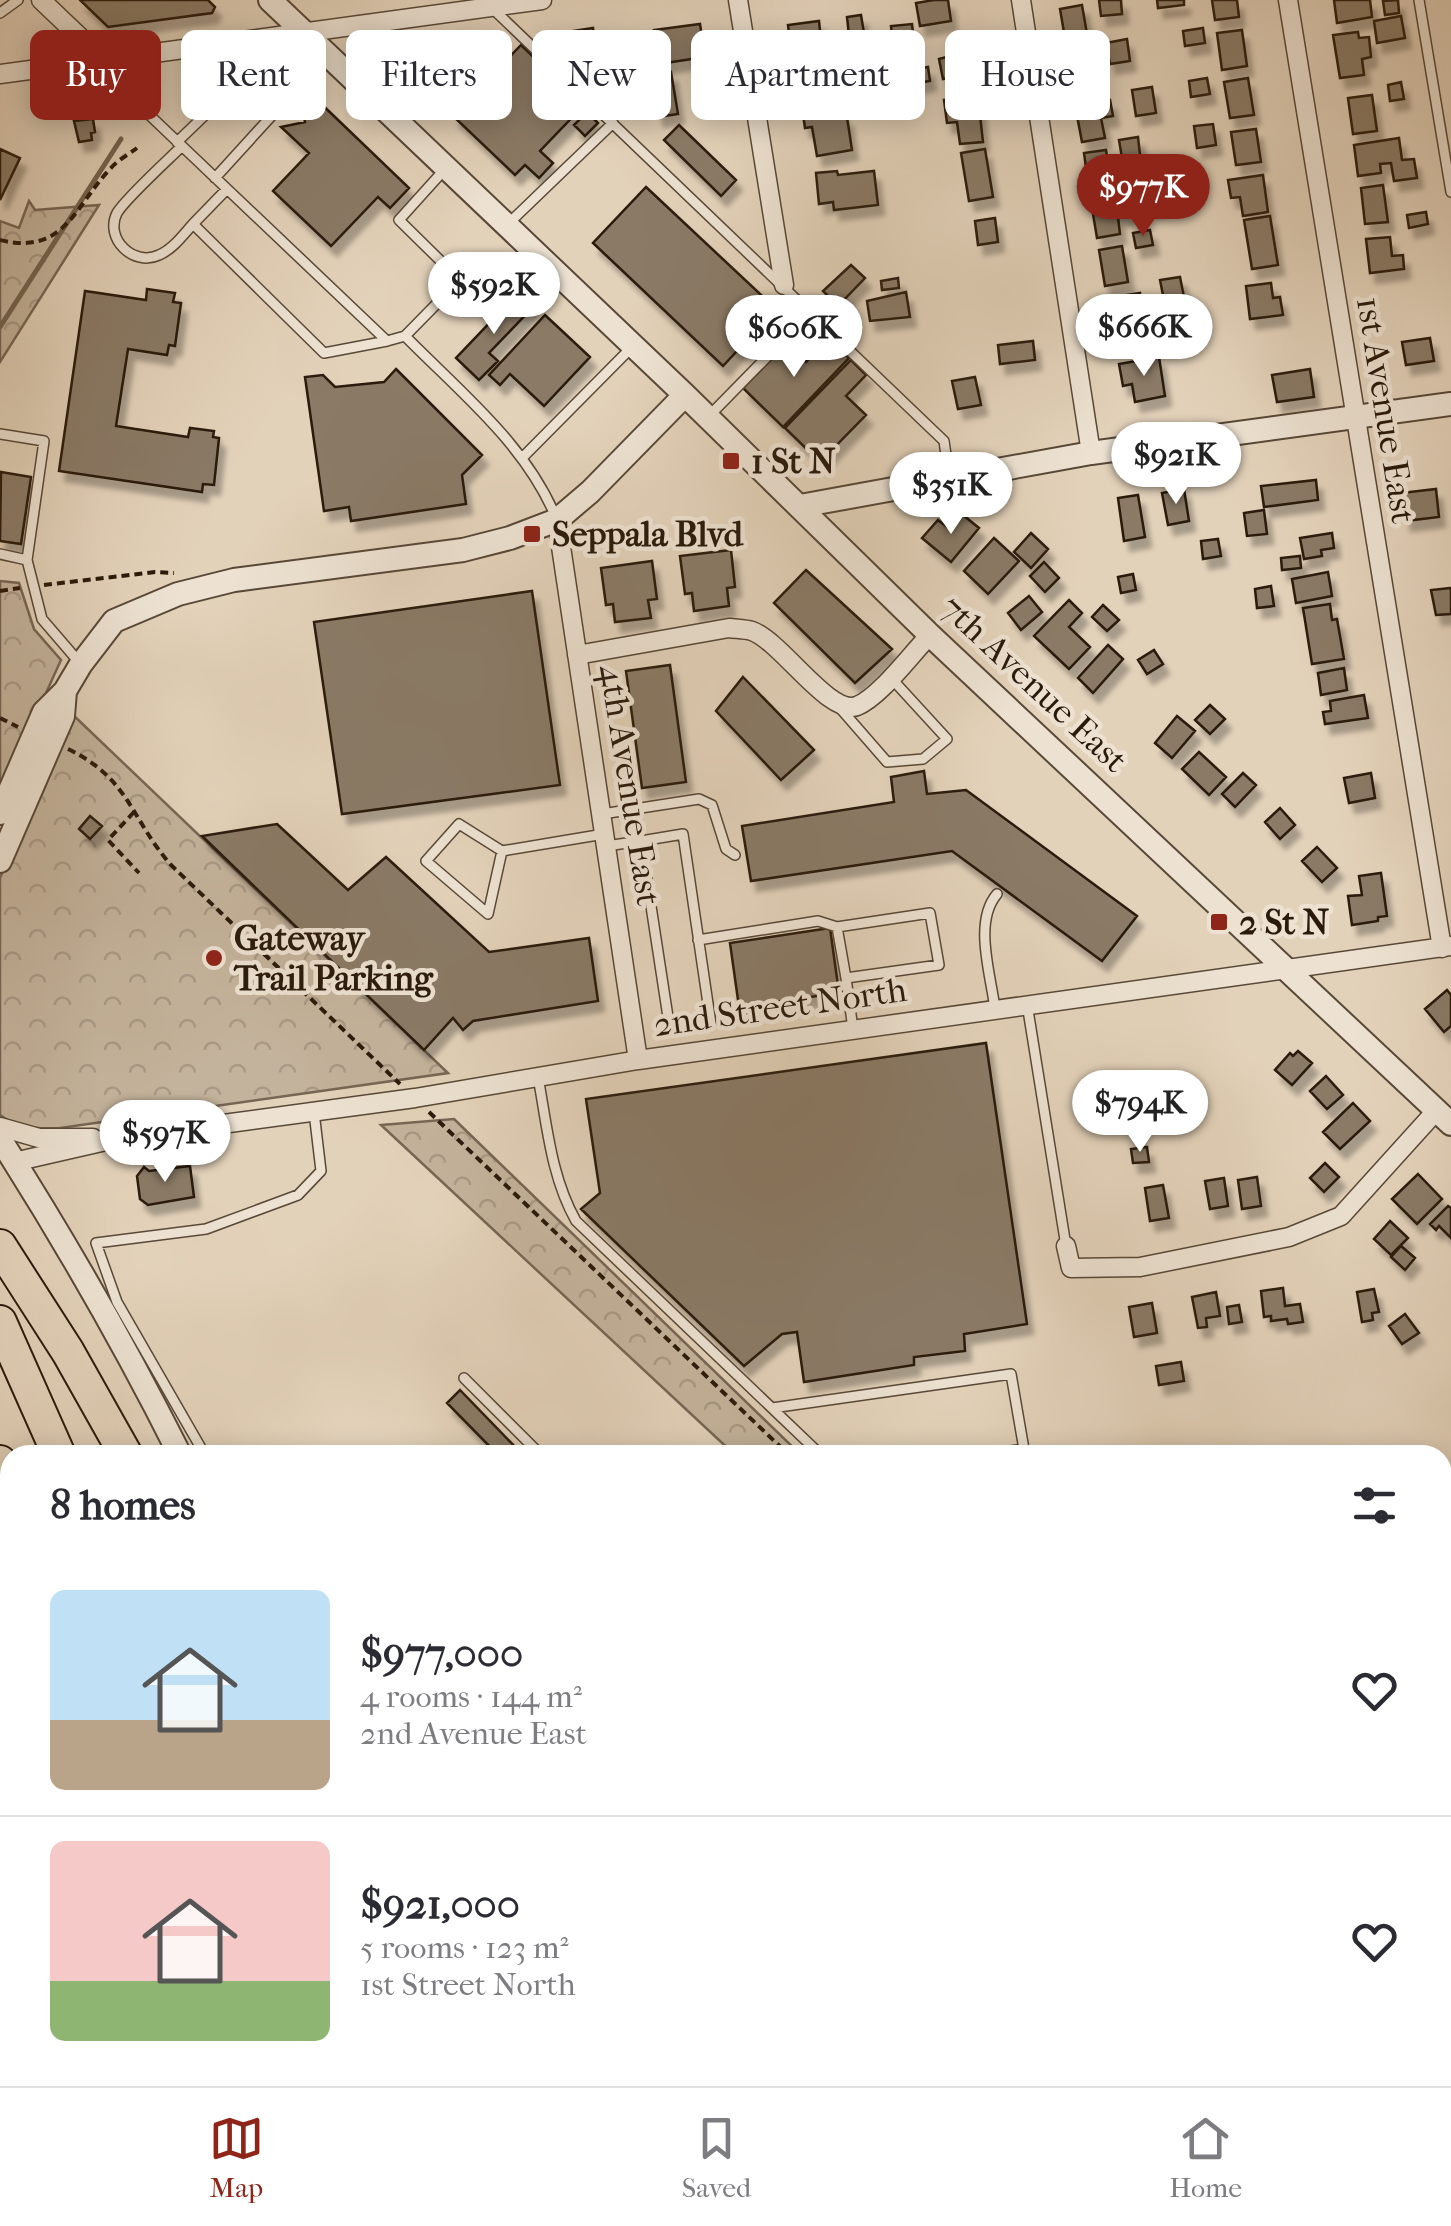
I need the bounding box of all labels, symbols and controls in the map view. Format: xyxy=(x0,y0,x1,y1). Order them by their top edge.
chip: Buy xyxy=(30,30,161,120)
chip: Rent xyxy=(181,30,326,120)
chip: Filters xyxy=(346,30,512,120)
chip: New xyxy=(532,30,671,120)
chip: Apartment xyxy=(691,30,925,120)
chip: House xyxy=(945,30,1110,120)
pin: $977K xyxy=(1073,154,1213,239)
text: $977K xyxy=(1099,168,1187,205)
pin: $592K xyxy=(424,252,564,337)
text: $592K xyxy=(450,266,538,303)
pin: $666K xyxy=(1074,294,1214,379)
street label: 1st Avenue East xyxy=(1348,294,1424,527)
pin: $606K xyxy=(724,295,864,380)
text: $666K xyxy=(1098,308,1190,345)
text: $606K xyxy=(747,309,841,346)
pin: $921K xyxy=(1106,422,1246,507)
text: $921K xyxy=(1133,436,1219,473)
place label: 1 St N xyxy=(751,441,836,482)
marker: 1 St N xyxy=(720,450,742,472)
pin: $351K xyxy=(881,452,1021,537)
text: $351K xyxy=(911,466,991,503)
place label: Seppala Blvd xyxy=(552,514,744,555)
marker: Seppala Blvd xyxy=(521,523,543,545)
street label: 7th Avenue East xyxy=(932,587,1136,781)
street label: 4th Avenue East xyxy=(591,661,669,909)
place label: 2 St N xyxy=(1239,902,1330,943)
marker: 2 St N xyxy=(1208,911,1230,933)
place label: Gateway Trail Parking xyxy=(233,918,434,999)
marker: Gateway Trail Parking xyxy=(203,947,225,969)
street label: 2nd Street North xyxy=(651,969,910,1045)
pin: $794K xyxy=(1070,1070,1210,1155)
text: $794K xyxy=(1094,1084,1186,1121)
pin: $597K xyxy=(95,1100,235,1185)
text: $597K xyxy=(122,1114,208,1151)
icon: filters xyxy=(1347,1478,1402,1533)
text: 8 homes xyxy=(50,1481,196,1530)
text: $977,000 xyxy=(360,1629,523,1678)
icon: home xyxy=(130,1630,250,1750)
icon: heart xyxy=(1347,1663,1402,1718)
text: 4 rooms · 144 m² xyxy=(360,1678,582,1715)
text: 2nd Avenue East xyxy=(360,1715,587,1752)
text: $921,000 xyxy=(360,1880,520,1929)
icon: home xyxy=(130,1881,250,2001)
icon: heart xyxy=(1347,1914,1402,1969)
text: 5 rooms · 123 m² xyxy=(360,1929,569,1966)
text: 1st Street North xyxy=(360,1966,576,2003)
tab: Map xyxy=(209,2111,264,2204)
tab: Saved xyxy=(682,2111,751,2204)
tab: Home xyxy=(1169,2111,1242,2204)

